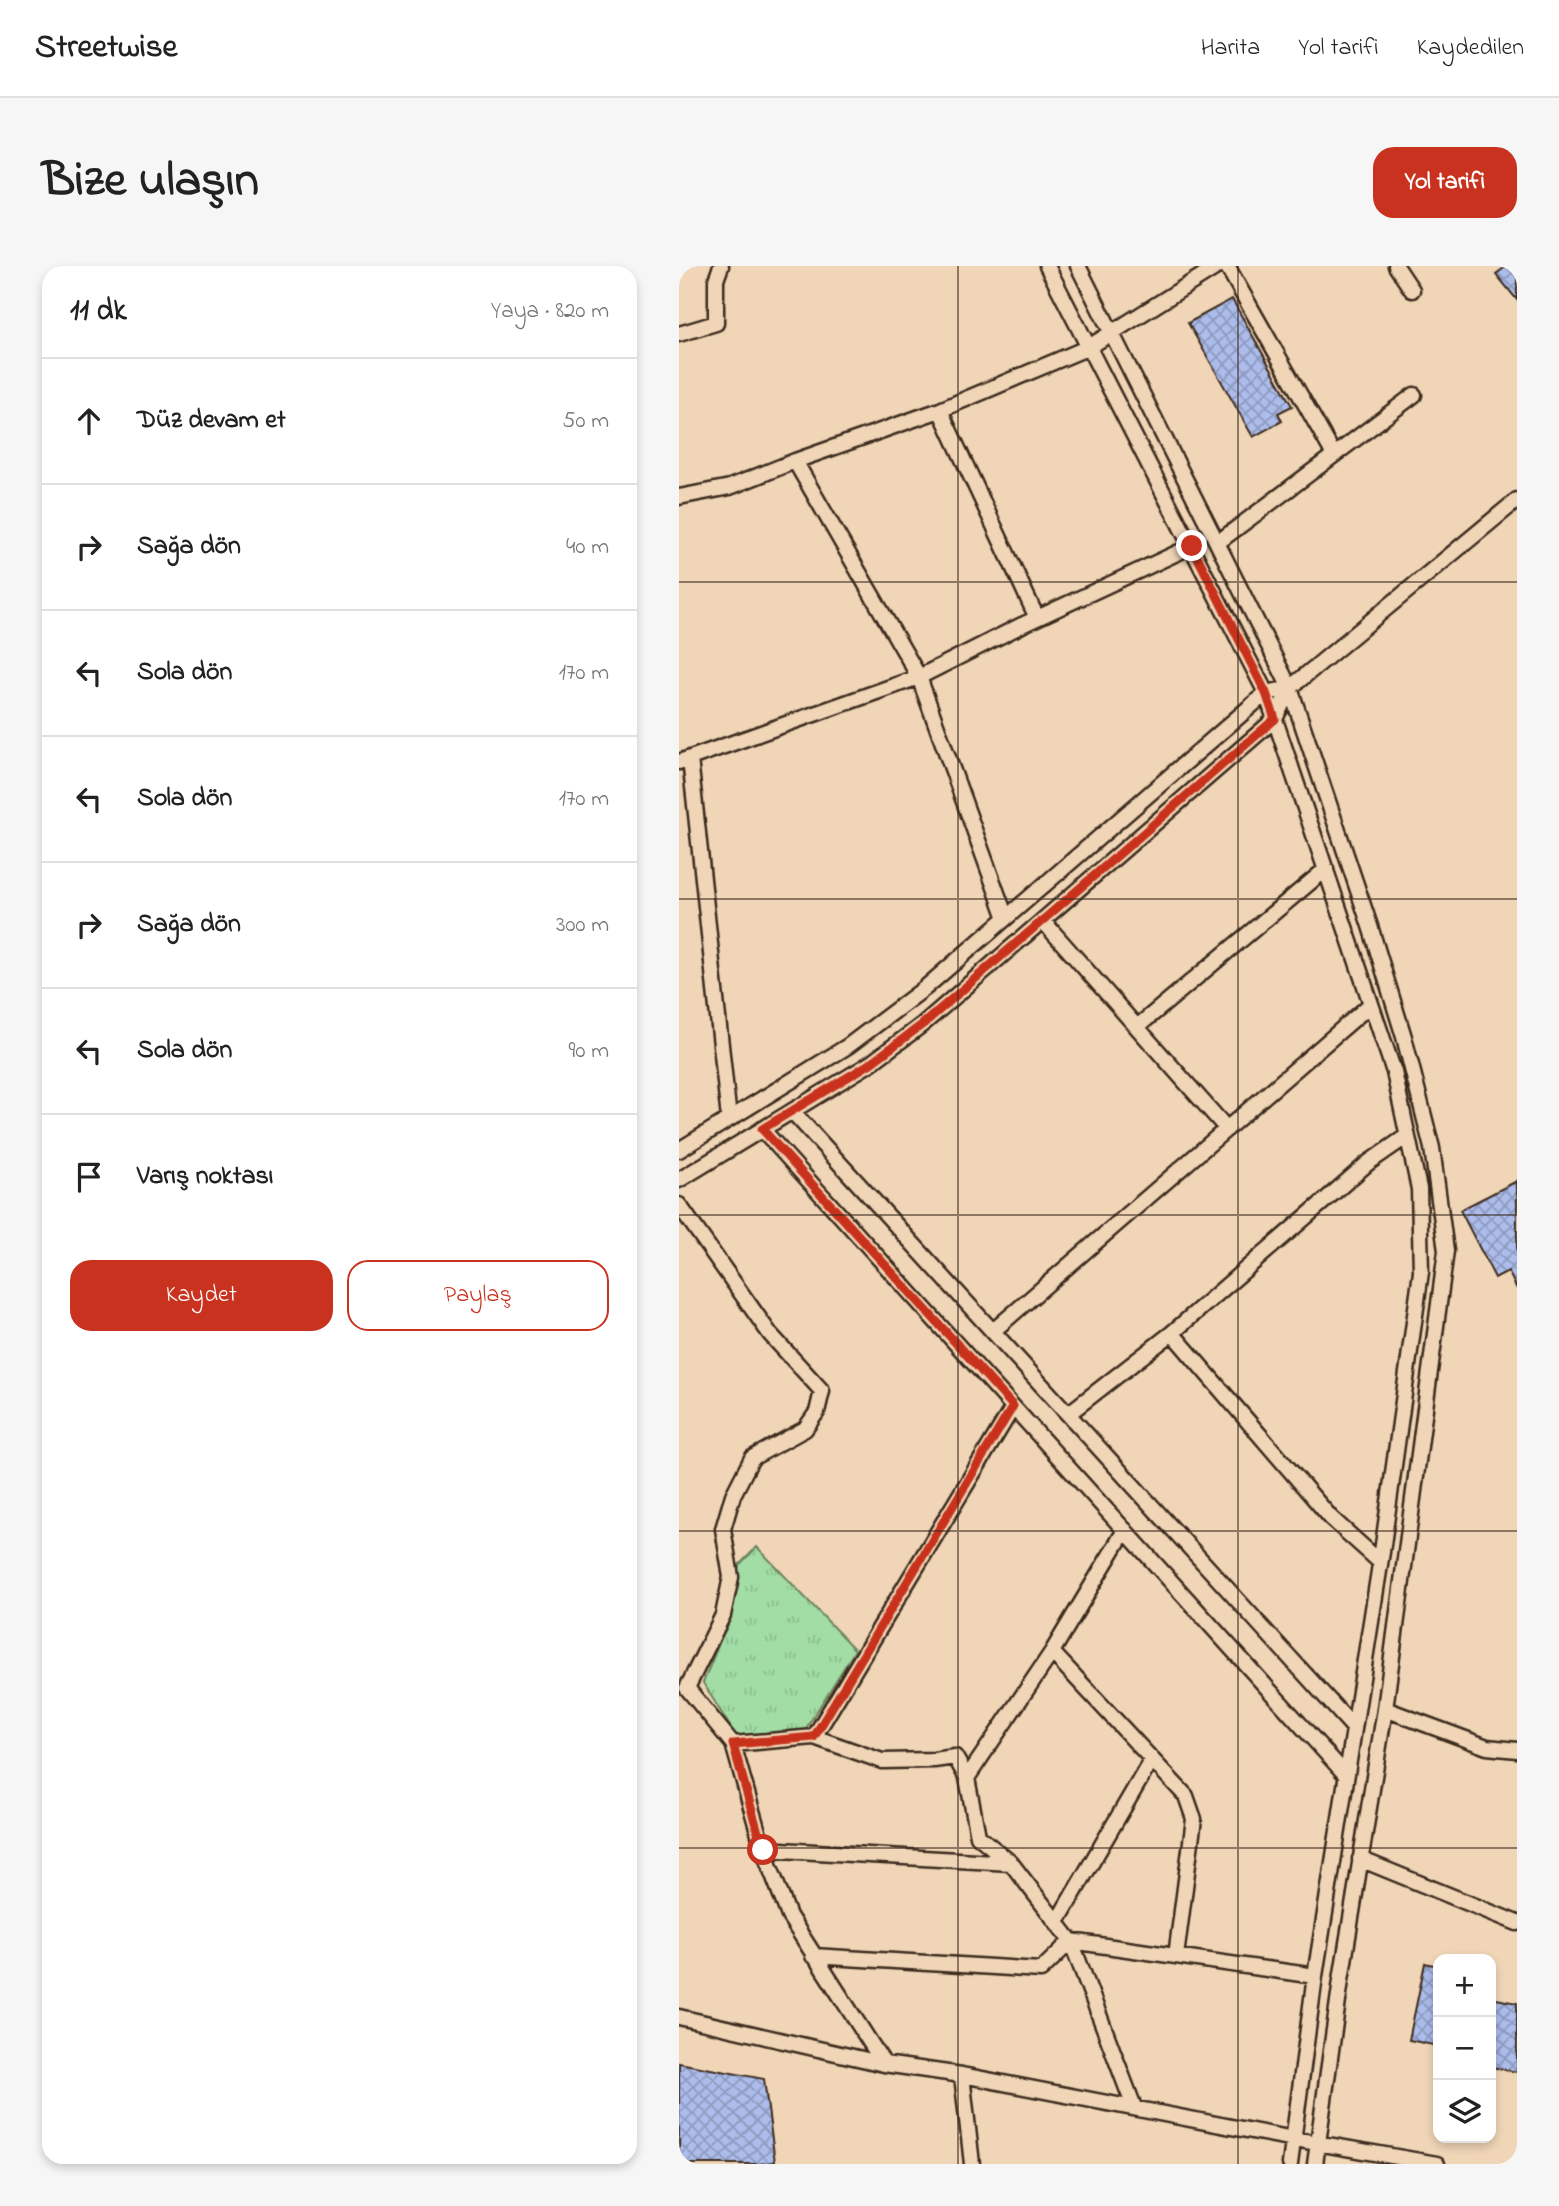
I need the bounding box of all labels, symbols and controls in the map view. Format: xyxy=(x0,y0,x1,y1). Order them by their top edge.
text: Streetwise xyxy=(35,24,177,72)
text: Harita xyxy=(1201,31,1260,66)
text: Yol tarifi xyxy=(1298,31,1379,66)
text: Kaydedilen xyxy=(1417,31,1524,66)
text: Bize ulaşın xyxy=(42,146,259,218)
button: Yol tarifi xyxy=(1373,147,1517,218)
text: 11 dk xyxy=(70,290,127,334)
text: Yaya · 820 m xyxy=(491,295,609,328)
icon: ahead xyxy=(70,402,108,440)
text: Düz devam et xyxy=(137,402,286,440)
text: 50 m xyxy=(562,405,609,438)
icon: right xyxy=(70,528,108,566)
text: Sağa dön xyxy=(137,528,241,566)
route end xyxy=(1176,530,1207,561)
text: 40 m xyxy=(566,531,609,564)
icon: left xyxy=(70,654,108,692)
text: Sola dön xyxy=(137,654,232,692)
text: 170 m xyxy=(559,657,609,690)
icon: left xyxy=(70,780,108,818)
text: Sola dön xyxy=(137,780,232,818)
text: 170 m xyxy=(559,783,609,816)
icon: right xyxy=(70,906,108,944)
text: Sağa dön xyxy=(137,906,241,944)
text: 300 m xyxy=(556,909,609,942)
icon: left xyxy=(70,1032,108,1070)
text: Sola dön xyxy=(137,1032,232,1070)
text: 90 m xyxy=(569,1035,609,1068)
icon: arrive xyxy=(70,1158,108,1196)
text: Varış noktası xyxy=(137,1158,273,1196)
button: Kaydet xyxy=(70,1260,333,1331)
button: Paylaş xyxy=(347,1260,609,1331)
route start xyxy=(747,1834,778,1865)
map controls xyxy=(1433,1954,1496,2143)
button: + xyxy=(1433,1954,1496,2017)
button: − xyxy=(1433,2017,1496,2080)
button: layers xyxy=(1433,2080,1496,2143)

